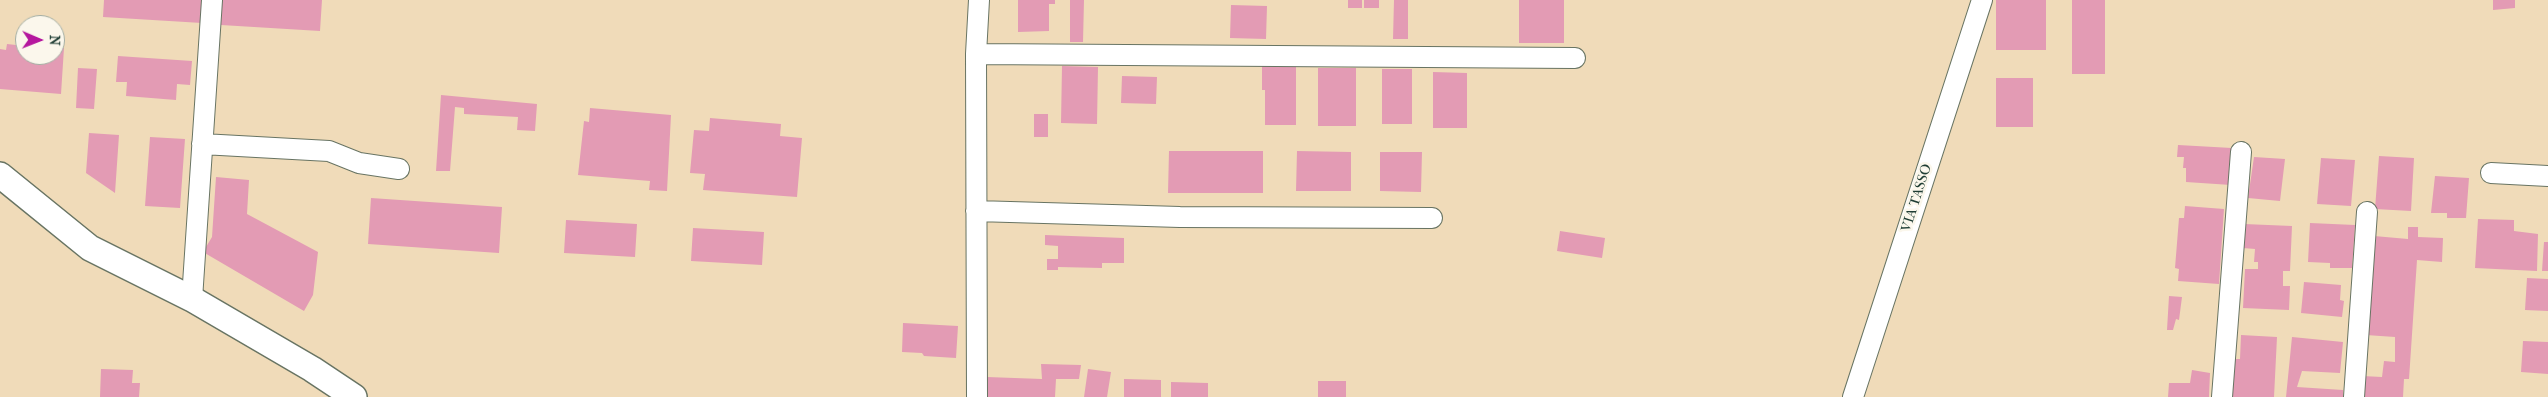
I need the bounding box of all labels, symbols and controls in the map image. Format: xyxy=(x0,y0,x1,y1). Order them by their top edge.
north arrow xyxy=(15,15,65,65)
text: N xyxy=(46,35,63,46)
street label: VIA TASSO xyxy=(1898,162,1936,234)

